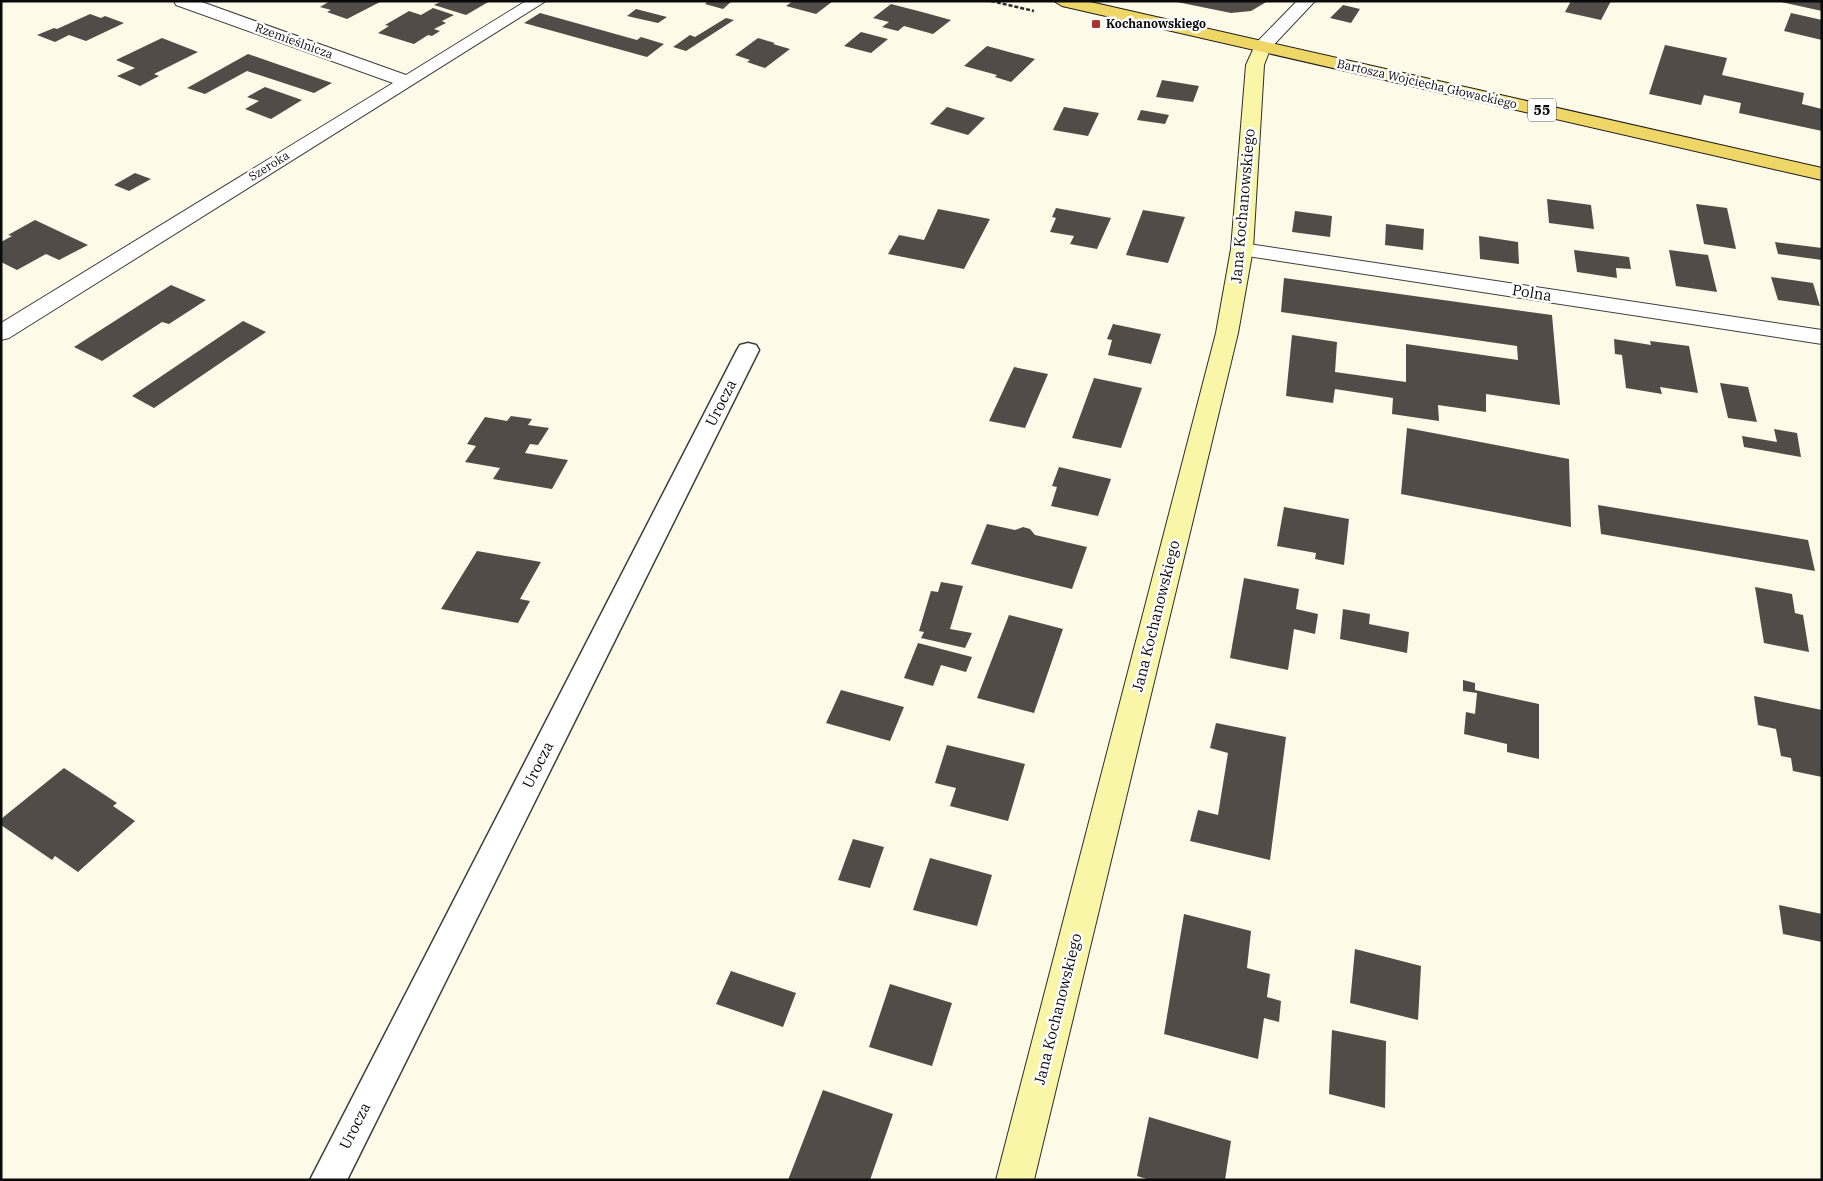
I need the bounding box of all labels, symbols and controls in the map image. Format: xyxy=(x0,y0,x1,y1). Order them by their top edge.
place label: Kochanowskiego xyxy=(1106,16,1206,31)
marker: Kochanowskiego xyxy=(1090,18,1102,30)
street label: Rzemieślnicza xyxy=(253,19,336,62)
street label: Bartosza Wojciecha Głowackiego xyxy=(1336,55,1519,112)
road number: 55 xyxy=(1528,98,1556,122)
street label: Jana Kochanowskiego xyxy=(1226,128,1259,284)
street label: Szeroka xyxy=(246,147,292,184)
street label: Polna xyxy=(1511,280,1553,305)
street label: Urocza xyxy=(701,376,740,429)
street label: Jana Kochanowskiego xyxy=(1128,538,1184,694)
street label: Urocza xyxy=(518,738,557,791)
street label: Jana Kochanowskiego xyxy=(1030,931,1086,1087)
street label: Urocza xyxy=(335,1099,374,1152)

